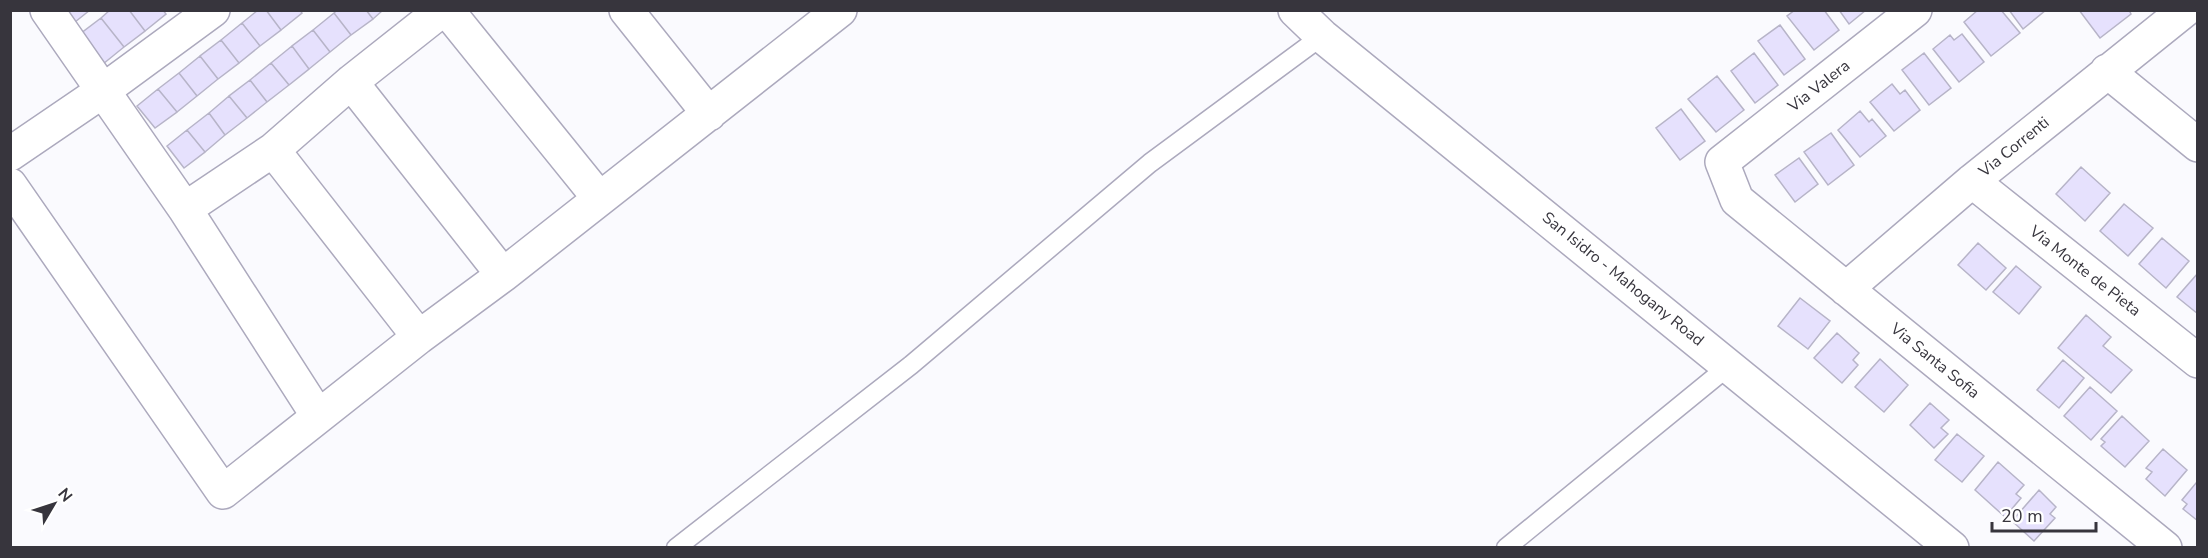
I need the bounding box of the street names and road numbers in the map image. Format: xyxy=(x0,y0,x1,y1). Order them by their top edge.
street label: Via Valera xyxy=(1783,55,1855,118)
street label: Via Correnti xyxy=(1973,112,2054,183)
street label: San Isidro - Mahogany Road xyxy=(1537,207,1709,351)
street label: Via Monte de Pieta xyxy=(2024,220,2145,321)
street label: Via Santa Sofia xyxy=(1885,318,1984,404)

